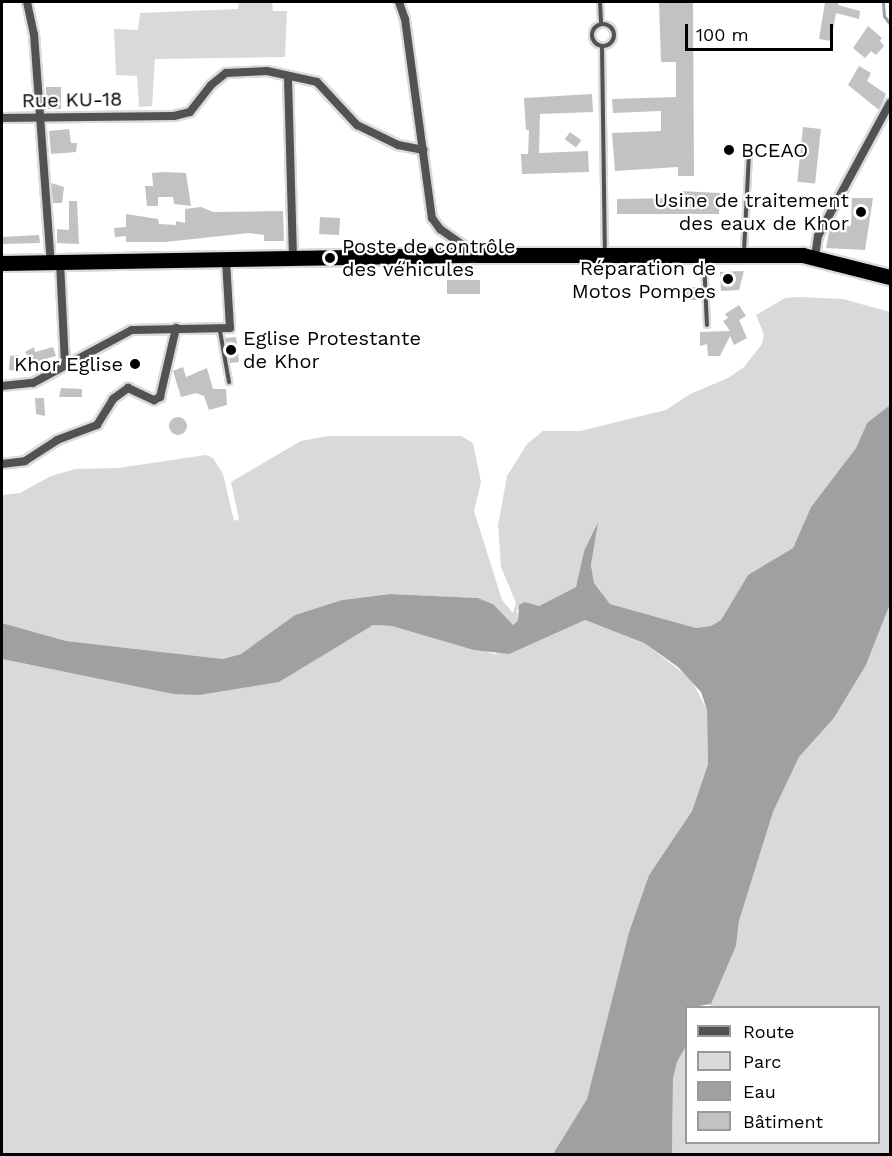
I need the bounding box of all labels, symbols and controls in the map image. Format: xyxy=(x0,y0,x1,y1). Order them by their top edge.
scale bar xyxy=(688,12,836,50)
text: 100 m xyxy=(696,24,749,45)
street label: Rue KU-18 xyxy=(22,87,122,113)
place label: BCEAO xyxy=(741,138,808,162)
marker: BCEAO xyxy=(722,143,736,157)
place label: Usine de traitement des eaux de Khor xyxy=(653,189,849,236)
marker: Usine de traitement des eaux de Khor xyxy=(854,205,868,219)
place label: Poste de contrôle des véhicules xyxy=(342,234,516,281)
marker: Poste de contrôle des véhicules xyxy=(323,251,337,265)
place label: Réparation de Motos Pompes xyxy=(572,256,716,303)
marker: Réparation de Motos Pompes xyxy=(721,272,735,286)
place label: Eglise Protestante de Khor xyxy=(243,326,421,373)
marker: Eglise Protestante de Khor xyxy=(224,343,238,357)
place label: Khor Eglise xyxy=(14,352,123,376)
marker: Khor Eglise xyxy=(128,357,142,371)
legend xyxy=(685,1006,880,1144)
text: Route xyxy=(743,1021,795,1042)
text: Parc xyxy=(743,1051,781,1072)
text: Eau xyxy=(743,1081,776,1102)
text: Bâtiment xyxy=(743,1111,823,1132)

